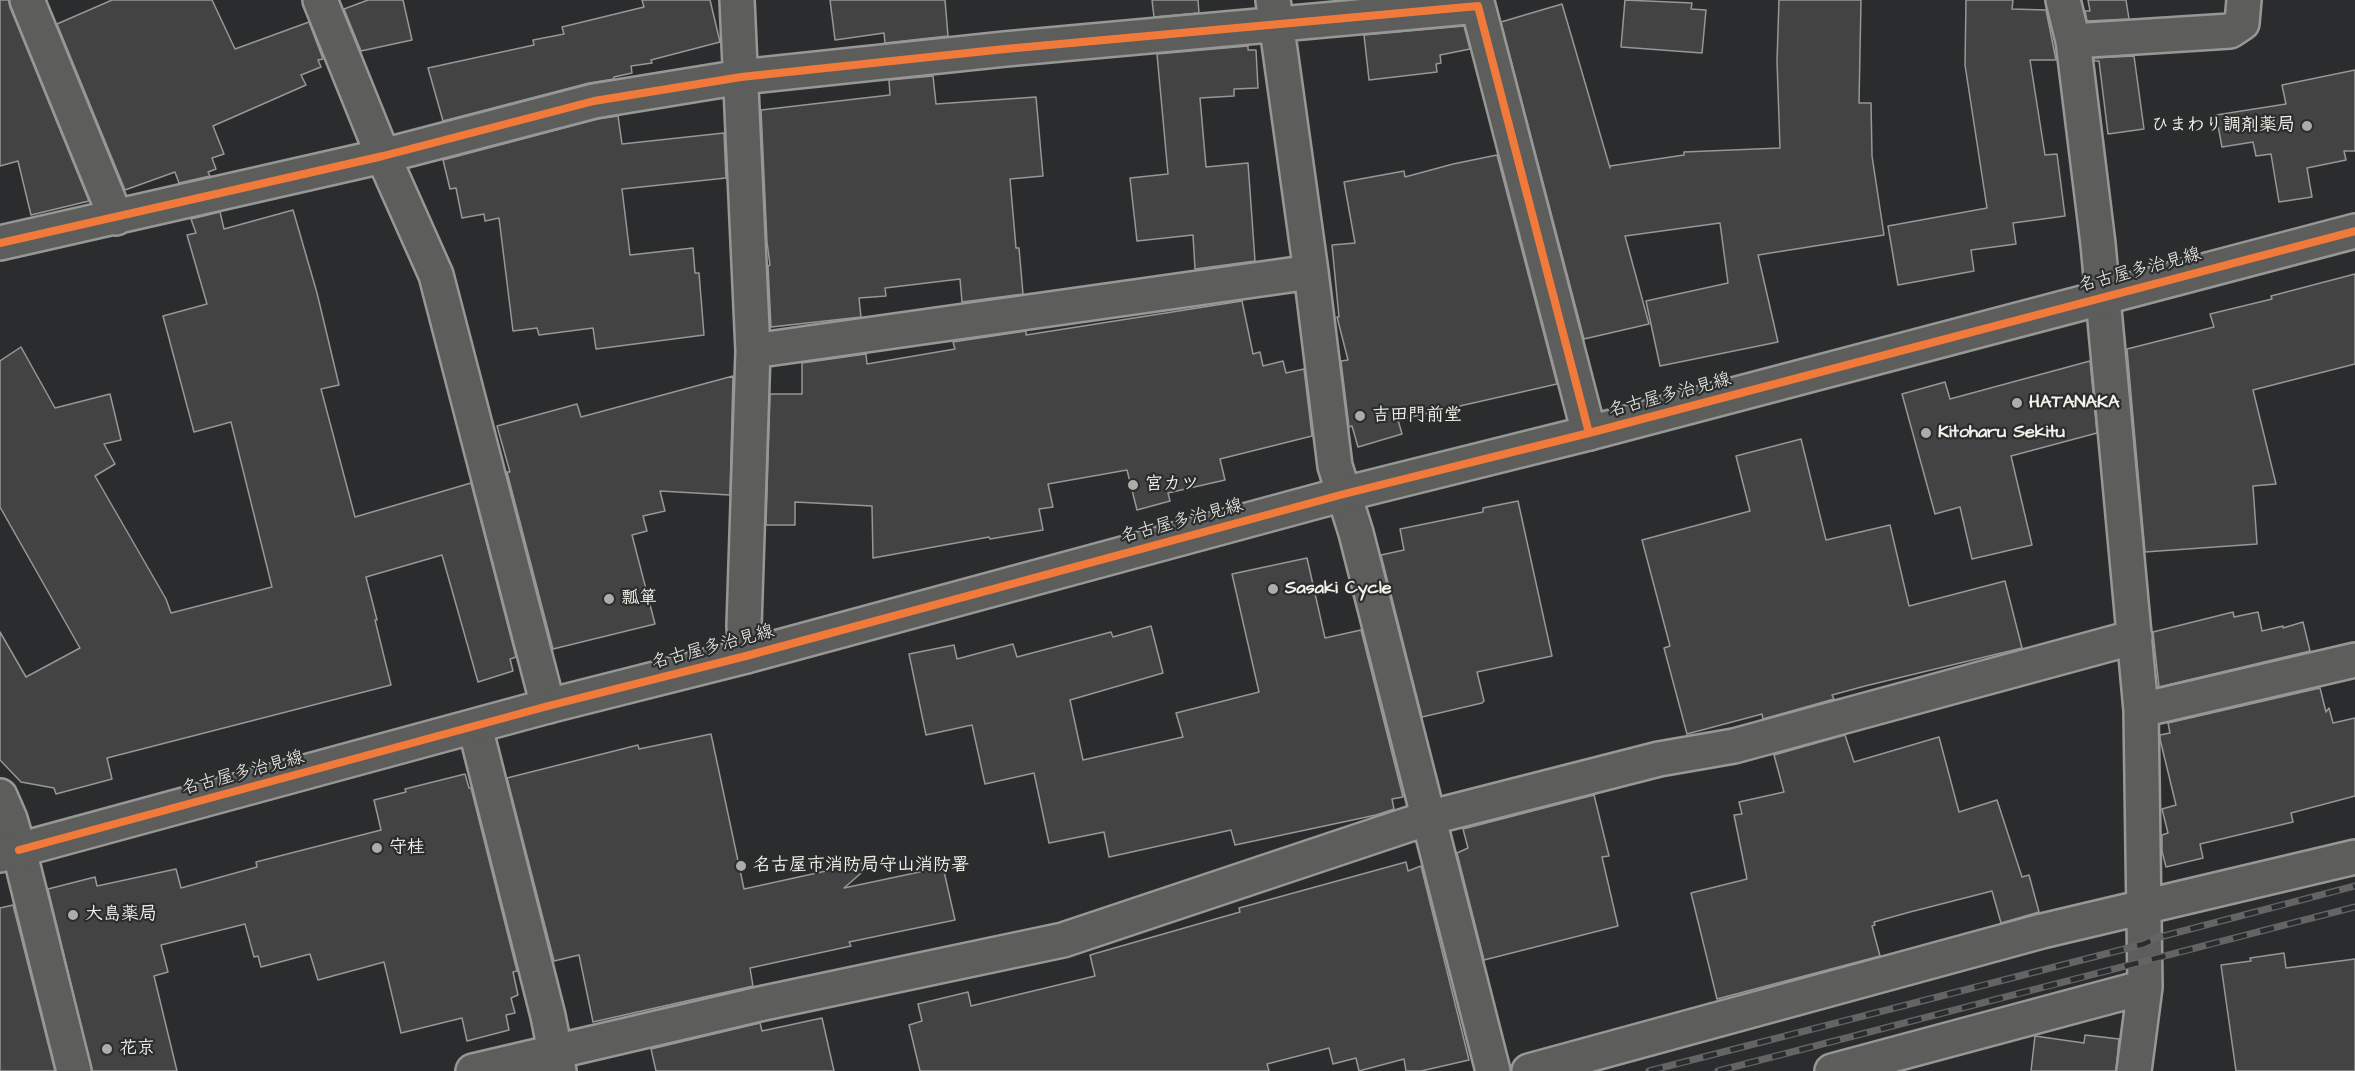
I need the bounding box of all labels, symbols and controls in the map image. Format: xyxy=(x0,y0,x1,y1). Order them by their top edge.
place label: ひまわり調剤薬局 xyxy=(2151,115,2295,137)
marker: ひまわり調剤薬局 xyxy=(2300,119,2314,133)
street label: 名古屋多治見線 xyxy=(2076,244,2204,298)
street label: 名古屋多治見線 xyxy=(1606,369,1734,423)
place label: HATANAKA xyxy=(2029,392,2119,414)
marker: HATANAKA xyxy=(2010,396,2024,410)
place label: 吉田門前堂 xyxy=(1372,405,1462,427)
marker: 吉田門前堂 xyxy=(1353,409,1367,423)
place label: Kitoharu Sekitu xyxy=(1938,422,2065,444)
marker: Kitoharu Sekitu xyxy=(1919,426,1933,440)
place label: 宮カツ xyxy=(1145,474,1199,496)
marker: 宮カツ xyxy=(1126,478,1140,492)
street label: 名古屋多治見線 xyxy=(1118,495,1246,549)
place label: Sasaki Cycle xyxy=(1285,578,1391,600)
marker: Sasaki Cycle xyxy=(1266,582,1280,596)
place label: 瓢箪 xyxy=(621,588,657,610)
marker: 瓢箪 xyxy=(602,592,616,606)
street label: 名古屋多治見線 xyxy=(649,621,777,675)
street label: 名古屋多治見線 xyxy=(179,747,307,801)
place label: 守桂 xyxy=(389,837,425,859)
marker: 守桂 xyxy=(370,841,384,855)
place label: 名古屋市消防局守山消防署 xyxy=(753,855,969,877)
marker: 名古屋市消防局守山消防署 xyxy=(734,859,748,873)
place label: 大島薬局 xyxy=(85,904,157,926)
marker: 大島薬局 xyxy=(66,908,80,922)
place label: 花京 xyxy=(119,1038,155,1060)
marker: 花京 xyxy=(100,1042,114,1056)

